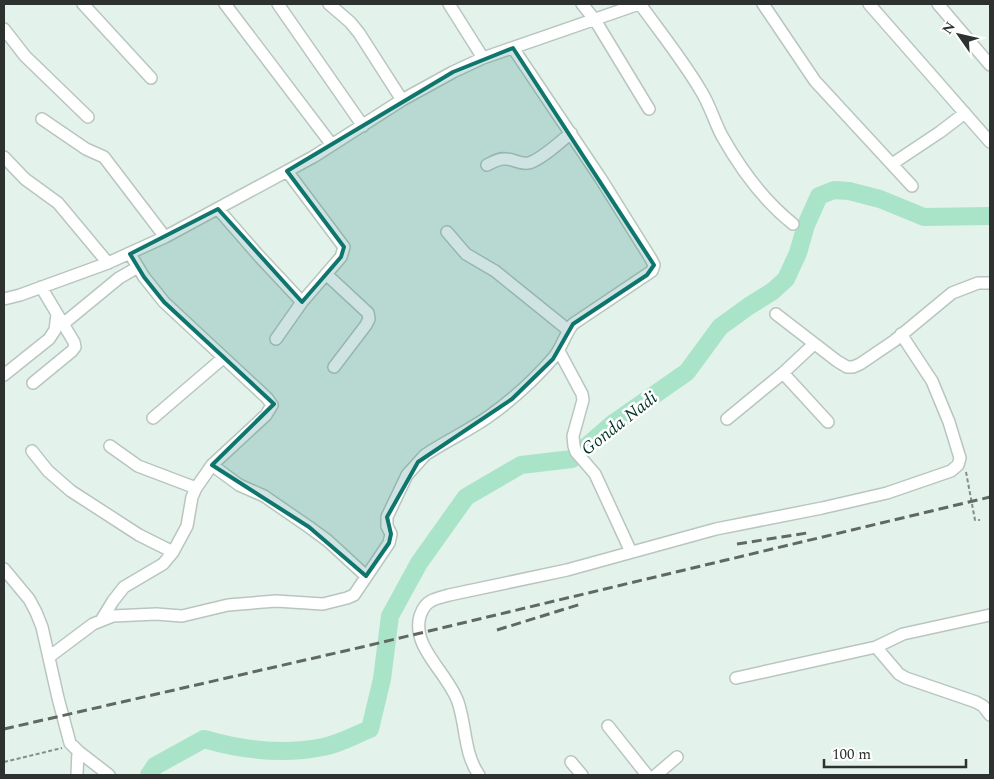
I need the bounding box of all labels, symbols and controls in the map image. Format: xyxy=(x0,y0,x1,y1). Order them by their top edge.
north arrow xyxy=(934,10,984,60)
text: N xyxy=(937,17,961,39)
water label: Gonda Nadi xyxy=(575,385,663,462)
scale bar xyxy=(824,736,966,768)
text: 100 m xyxy=(832,743,871,766)

